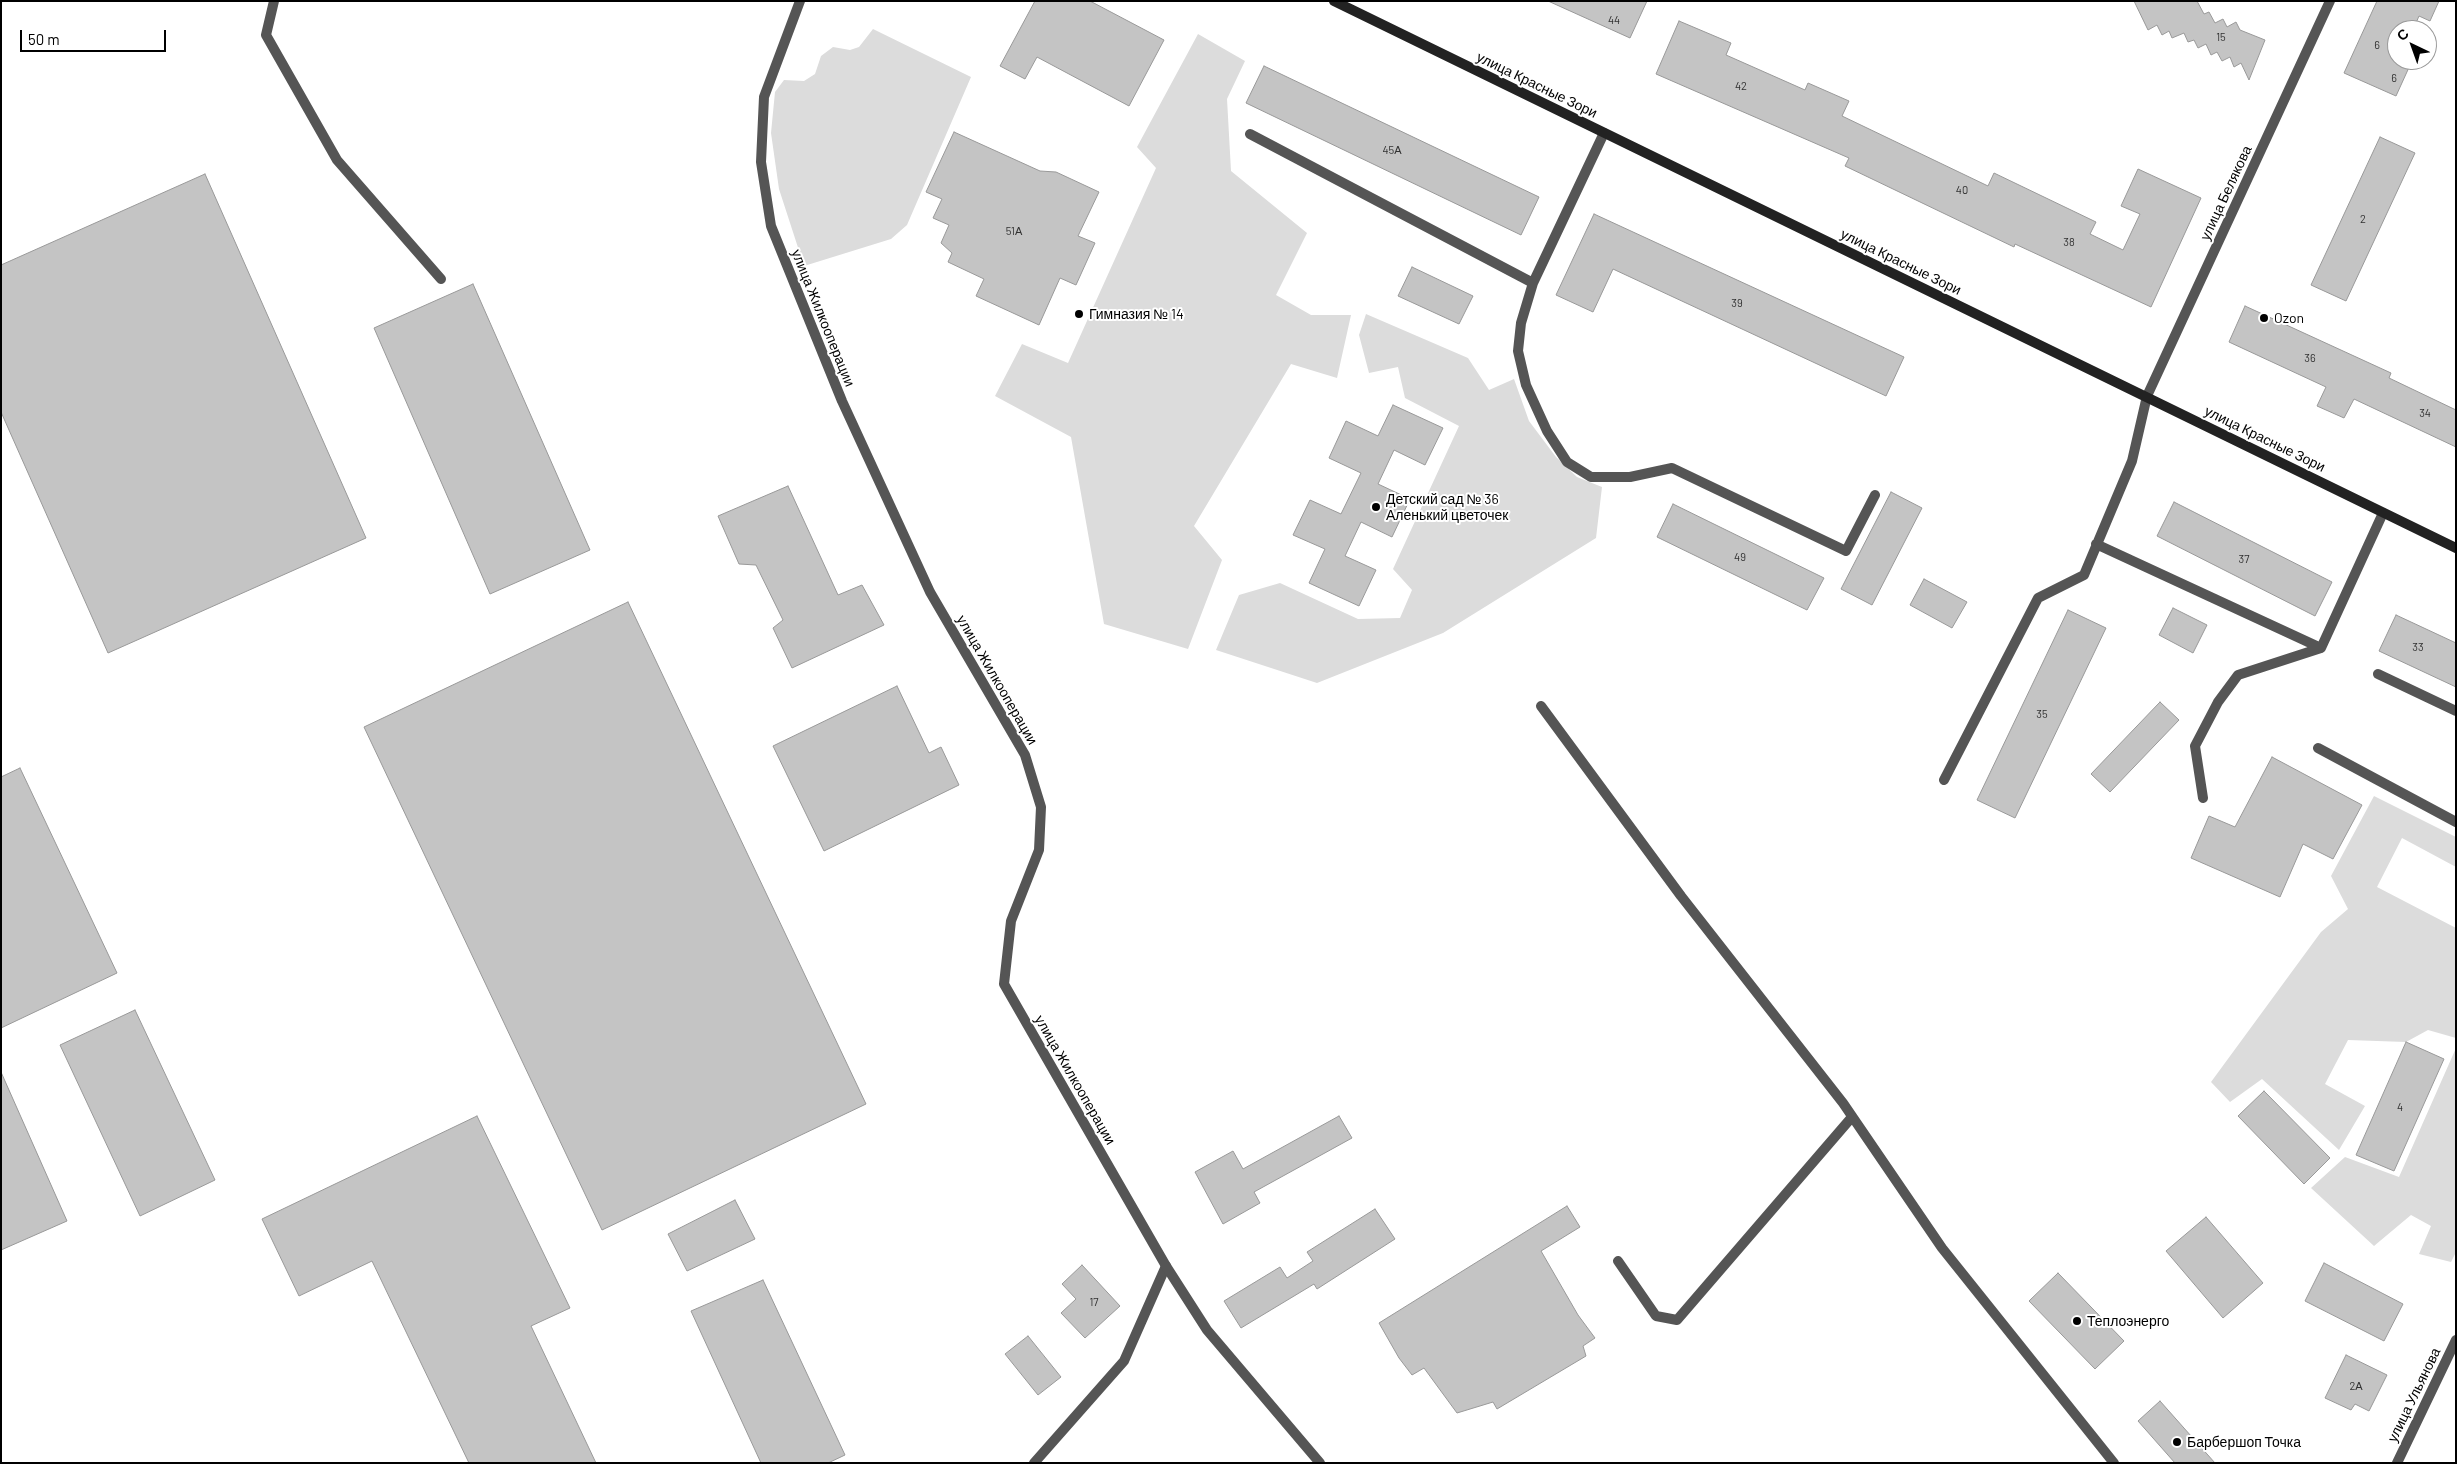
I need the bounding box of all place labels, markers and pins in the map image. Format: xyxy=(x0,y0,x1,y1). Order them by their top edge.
place label: Гимназия № 14 xyxy=(1089,306,1184,322)
marker: Гимназия № 14 xyxy=(1073,308,1085,320)
place label: Ozon xyxy=(2274,310,2304,326)
marker: Ozon xyxy=(2258,312,2270,324)
place label: Детский сад № 36 Аленький цветочек xyxy=(1386,491,1508,524)
marker: Детский сад № 36 Аленький цветочек xyxy=(1370,501,1382,513)
place label: Теплоэнерго xyxy=(2087,1313,2169,1329)
marker: Теплоэнерго xyxy=(2071,1315,2083,1327)
place label: Барбершоп Точка xyxy=(2187,1434,2301,1450)
marker: Барбершоп Точка xyxy=(2171,1436,2183,1448)

